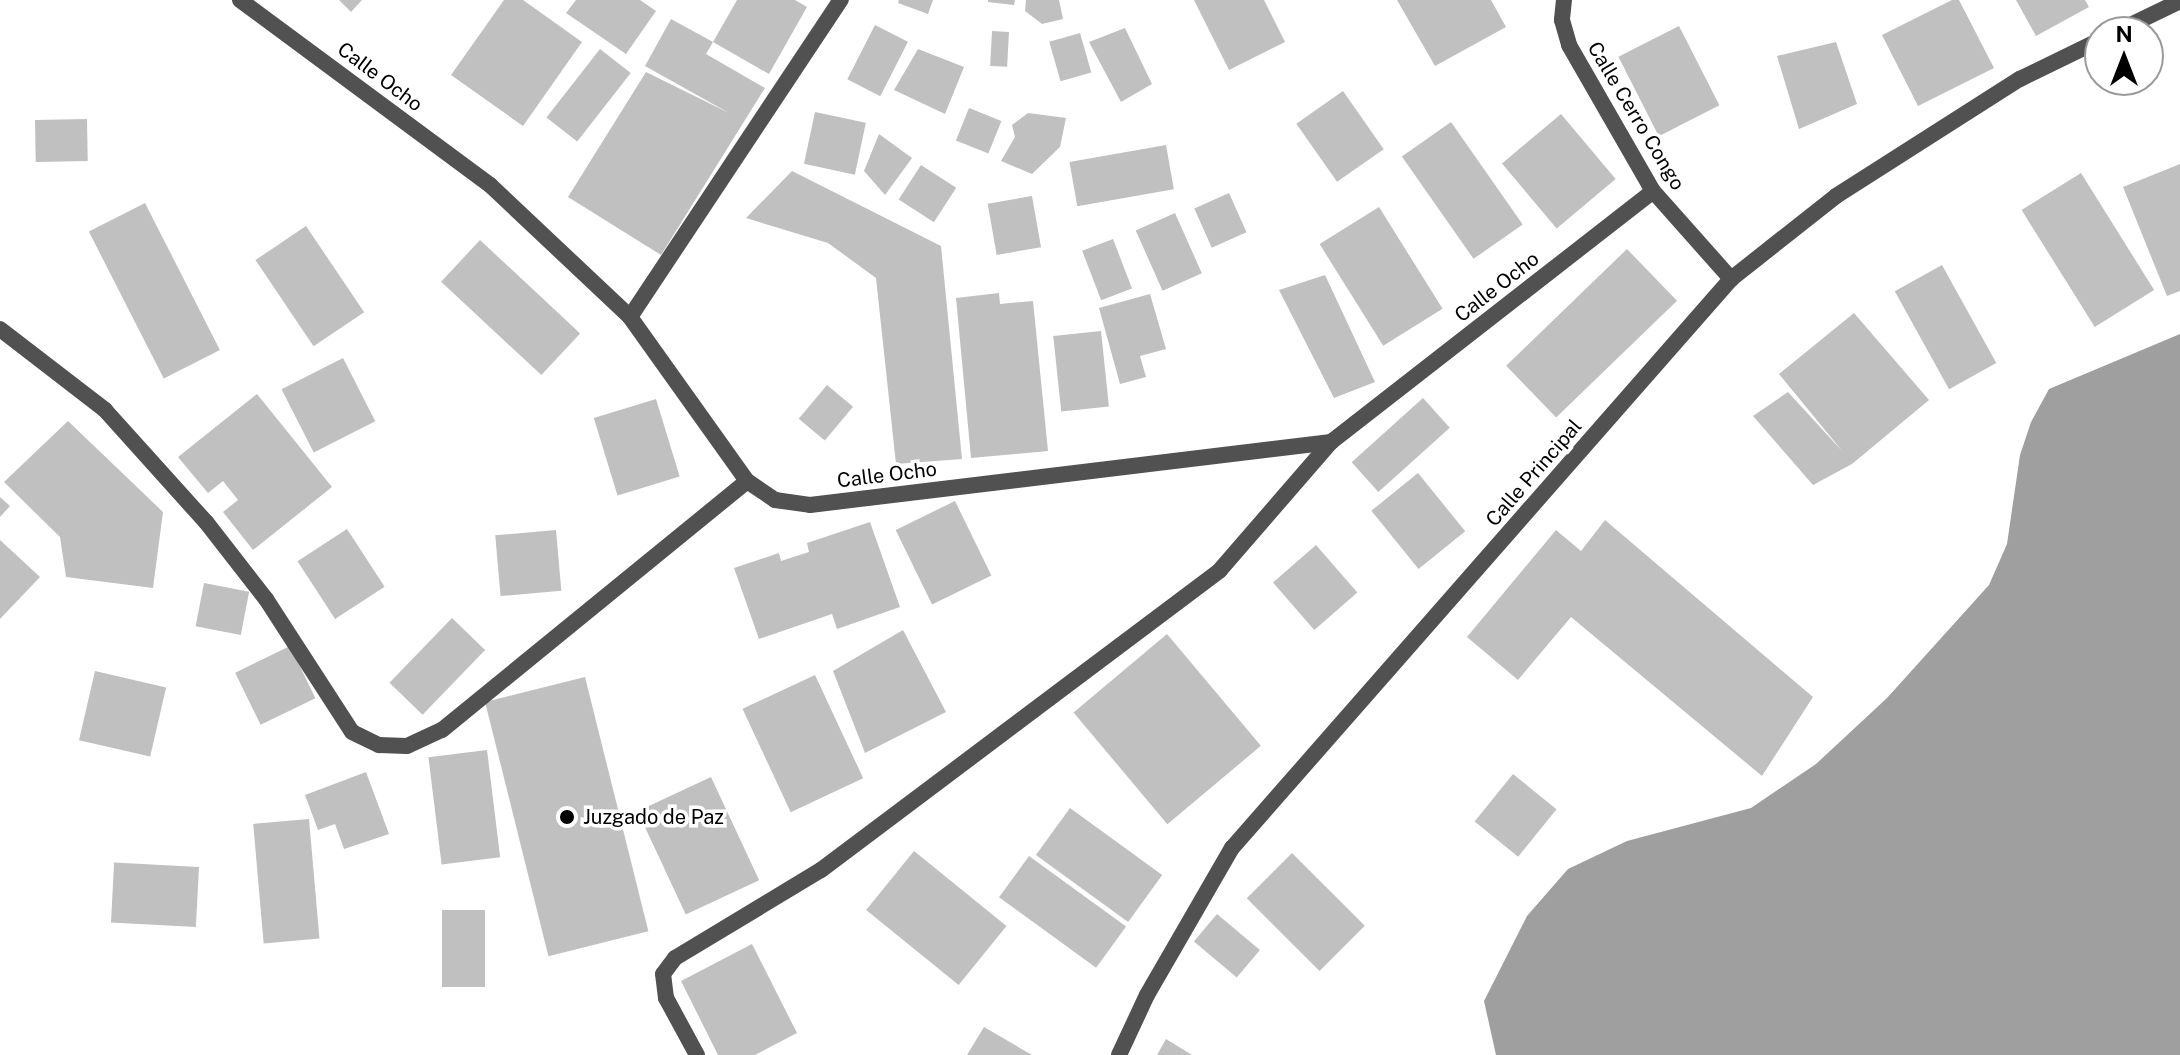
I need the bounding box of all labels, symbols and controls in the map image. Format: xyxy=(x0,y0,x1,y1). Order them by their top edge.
north arrow xyxy=(2084,16,2164,96)
text: N xyxy=(2115,21,2133,47)
street label: Calle Ocho xyxy=(333,37,427,117)
street label: Calle Cerro Congo xyxy=(1582,37,1690,195)
street label: Calle Ocho xyxy=(1450,247,1544,327)
street label: Calle Principal xyxy=(1481,415,1587,531)
street label: Calle Ocho xyxy=(836,457,938,493)
place label: Juzgado de Paz xyxy=(583,805,724,829)
marker: Juzgado de Paz xyxy=(558,808,576,826)

